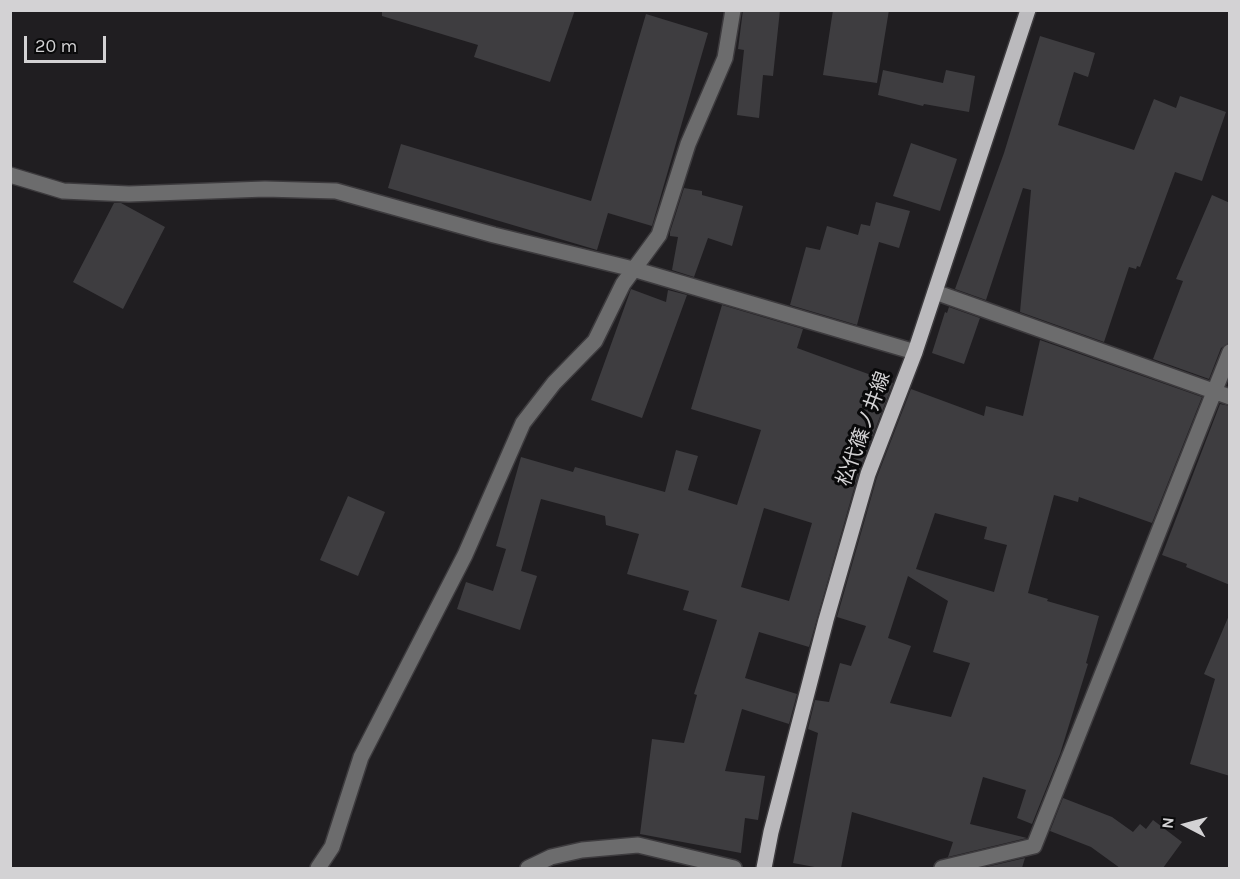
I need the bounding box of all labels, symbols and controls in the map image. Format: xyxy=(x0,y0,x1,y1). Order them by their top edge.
scale bar xyxy=(27,24,110,62)
text: 20 m xyxy=(35,35,77,57)
street label: 松代篠ノ井線 xyxy=(832,369,896,489)
north arrow xyxy=(1156,795,1216,855)
text: N xyxy=(1158,816,1178,830)

